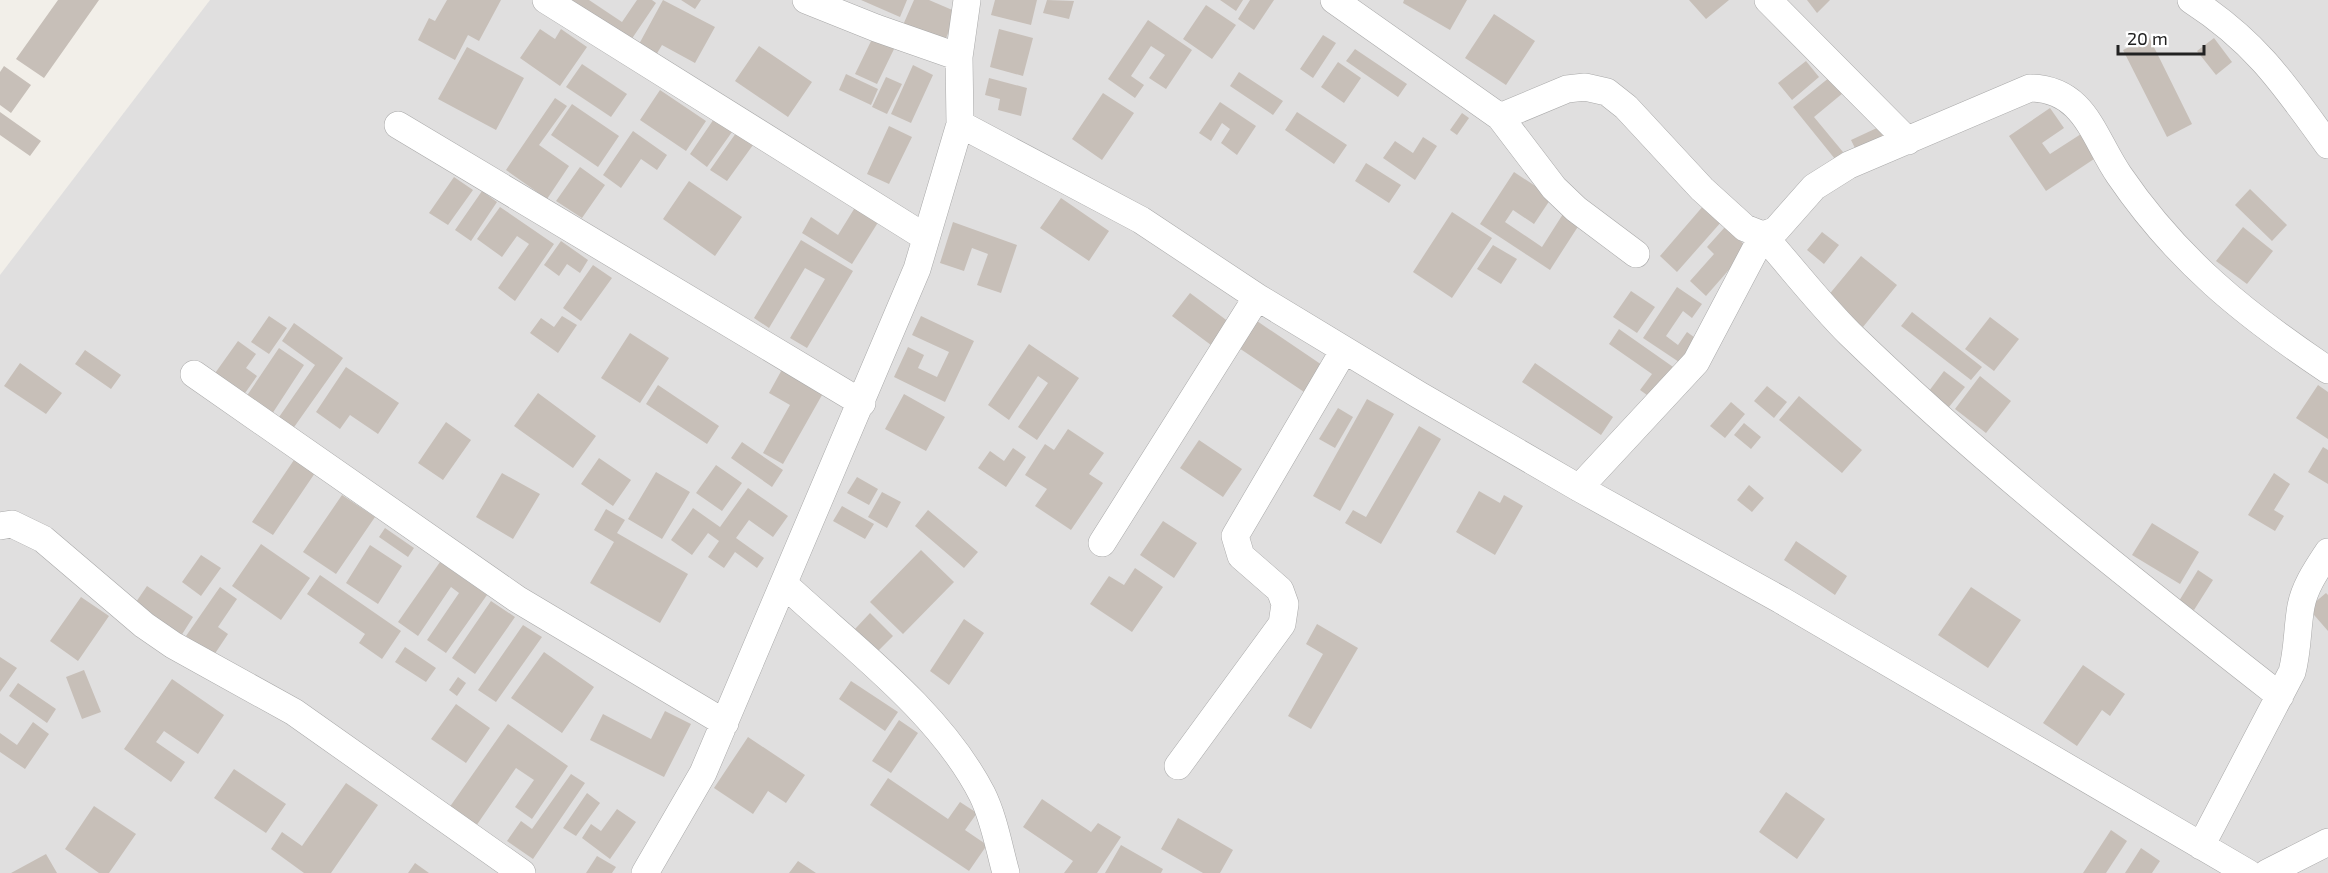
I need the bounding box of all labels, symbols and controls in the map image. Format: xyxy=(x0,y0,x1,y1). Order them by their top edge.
scale bar xyxy=(2118,18,2204,56)
text: 20 m xyxy=(2127,27,2168,49)

